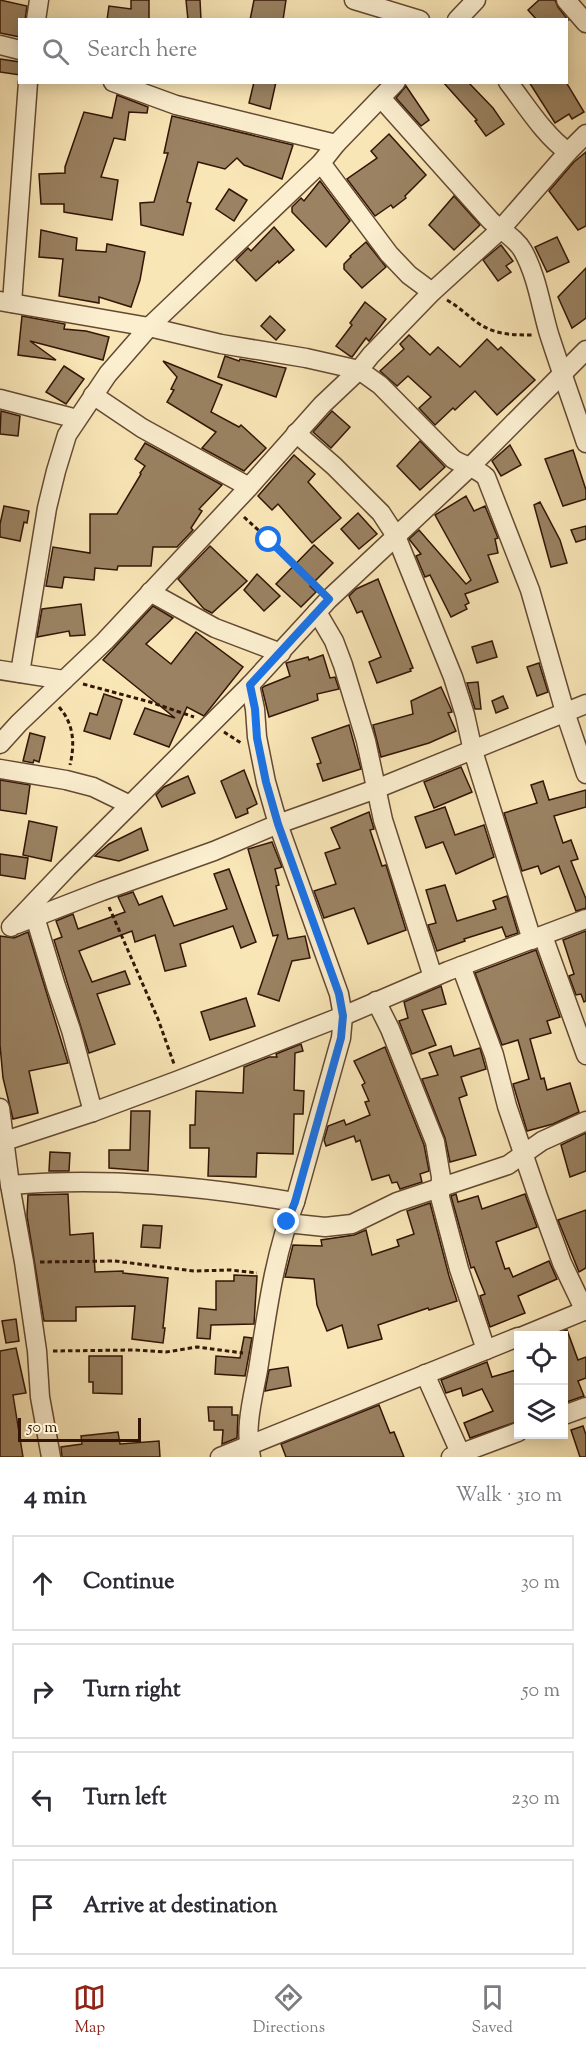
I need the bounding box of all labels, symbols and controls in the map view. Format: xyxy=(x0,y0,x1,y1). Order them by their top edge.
search box xyxy=(18,18,568,84)
icon: search xyxy=(39,35,72,68)
text: Search here xyxy=(87,35,197,67)
route start xyxy=(255,526,281,552)
route end xyxy=(273,1208,299,1234)
map controls xyxy=(514,1331,568,1439)
button: locate xyxy=(514,1331,568,1385)
button: layers xyxy=(514,1385,568,1439)
scale bar xyxy=(18,1415,141,1442)
text: 50 m xyxy=(27,1417,58,1440)
text: 4 min xyxy=(24,1478,87,1515)
text: Walk · 310 m xyxy=(455,1482,562,1511)
icon: ahead xyxy=(26,1567,59,1600)
text: Continue xyxy=(83,1567,174,1599)
text: 30 m xyxy=(521,1569,560,1598)
icon: right xyxy=(26,1675,59,1708)
text: Turn right xyxy=(83,1675,180,1707)
text: 50 m xyxy=(522,1677,560,1706)
icon: left xyxy=(26,1783,59,1816)
text: Turn left xyxy=(83,1783,166,1815)
text: 230 m xyxy=(511,1785,560,1814)
icon: arrive xyxy=(26,1891,59,1924)
text: Arrive at destination xyxy=(83,1891,278,1923)
tab: Map xyxy=(73,1981,106,2040)
tab: Directions xyxy=(253,1981,325,2040)
tab: Saved xyxy=(472,1981,513,2040)

